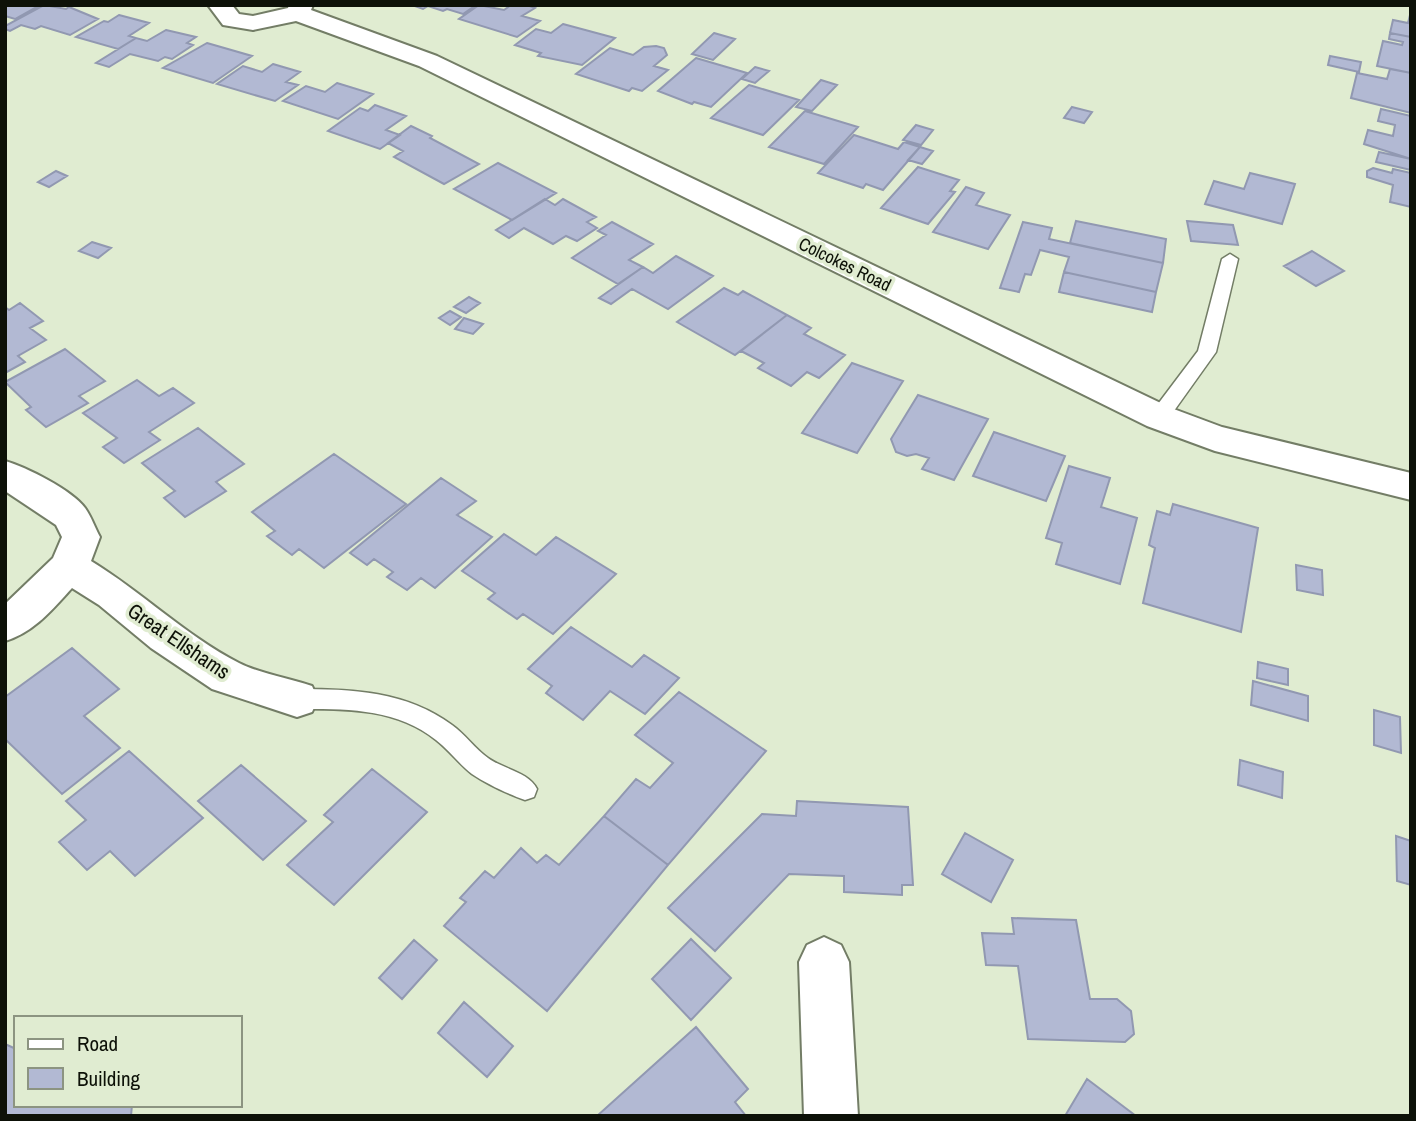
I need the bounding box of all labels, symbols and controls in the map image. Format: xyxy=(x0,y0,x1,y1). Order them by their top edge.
street label: Colcokes Road xyxy=(795,231,895,297)
street label: Great Ellshams xyxy=(122,596,236,686)
legend xyxy=(14,1016,242,1107)
text: Road xyxy=(77,1029,118,1058)
text: Building xyxy=(77,1064,141,1093)

